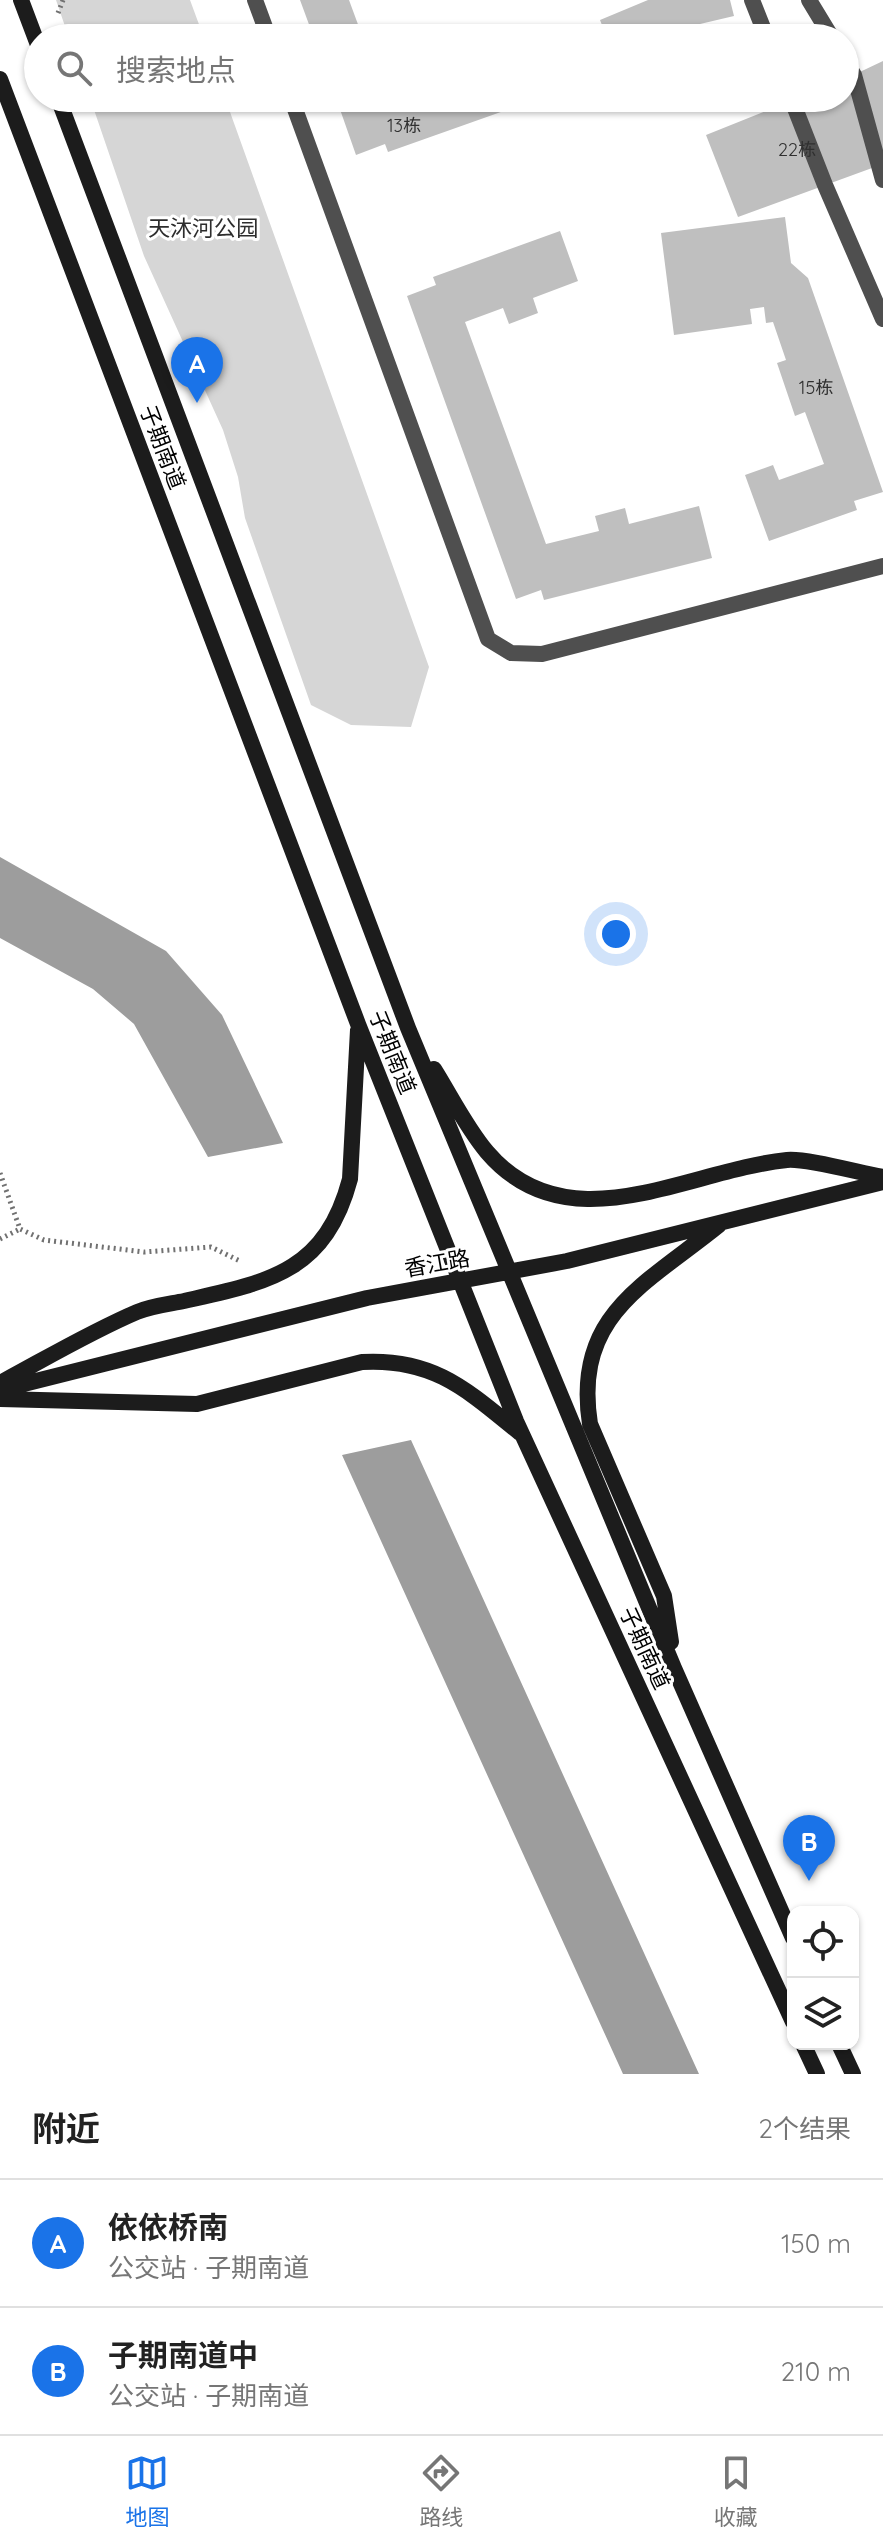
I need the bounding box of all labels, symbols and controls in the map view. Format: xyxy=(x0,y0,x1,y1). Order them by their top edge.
search box xyxy=(24,24,859,112)
icon: search xyxy=(52,46,96,90)
text: 搜索地点 xyxy=(116,51,236,89)
house number: 13栋 xyxy=(387,114,421,137)
house number: 22栋 xyxy=(778,138,816,161)
park label: 天沐河公园 xyxy=(148,214,258,242)
pin: A xyxy=(171,337,223,403)
house number: 15栋 xyxy=(799,376,833,399)
street label: 子期南道 xyxy=(134,401,192,493)
your location xyxy=(596,914,636,954)
street label: 子期南道 xyxy=(364,1006,422,1098)
street label: 香江路 xyxy=(402,1243,472,1283)
street label: 子期南道 xyxy=(614,1602,676,1694)
pin: B xyxy=(783,1815,835,1881)
map controls xyxy=(787,1906,859,2050)
button: locate xyxy=(787,1906,859,1978)
button: layers xyxy=(787,1978,859,2050)
text: 附近 xyxy=(32,2107,100,2150)
text: 2个结果 xyxy=(759,2112,851,2145)
text: 依依桥南 xyxy=(108,2208,228,2246)
text: A xyxy=(50,2227,66,2260)
text: 150 m xyxy=(781,2227,851,2260)
text: 公交站 · 子期南道 xyxy=(108,2251,309,2284)
text: 子期南道中 xyxy=(108,2336,258,2374)
text: B xyxy=(49,2355,67,2388)
text: 210 m xyxy=(781,2355,851,2388)
text: 公交站 · 子期南道 xyxy=(108,2379,309,2412)
tab: 地图 xyxy=(125,2451,169,2531)
tab: 路线 xyxy=(419,2451,464,2531)
tab: 收藏 xyxy=(714,2451,758,2531)

